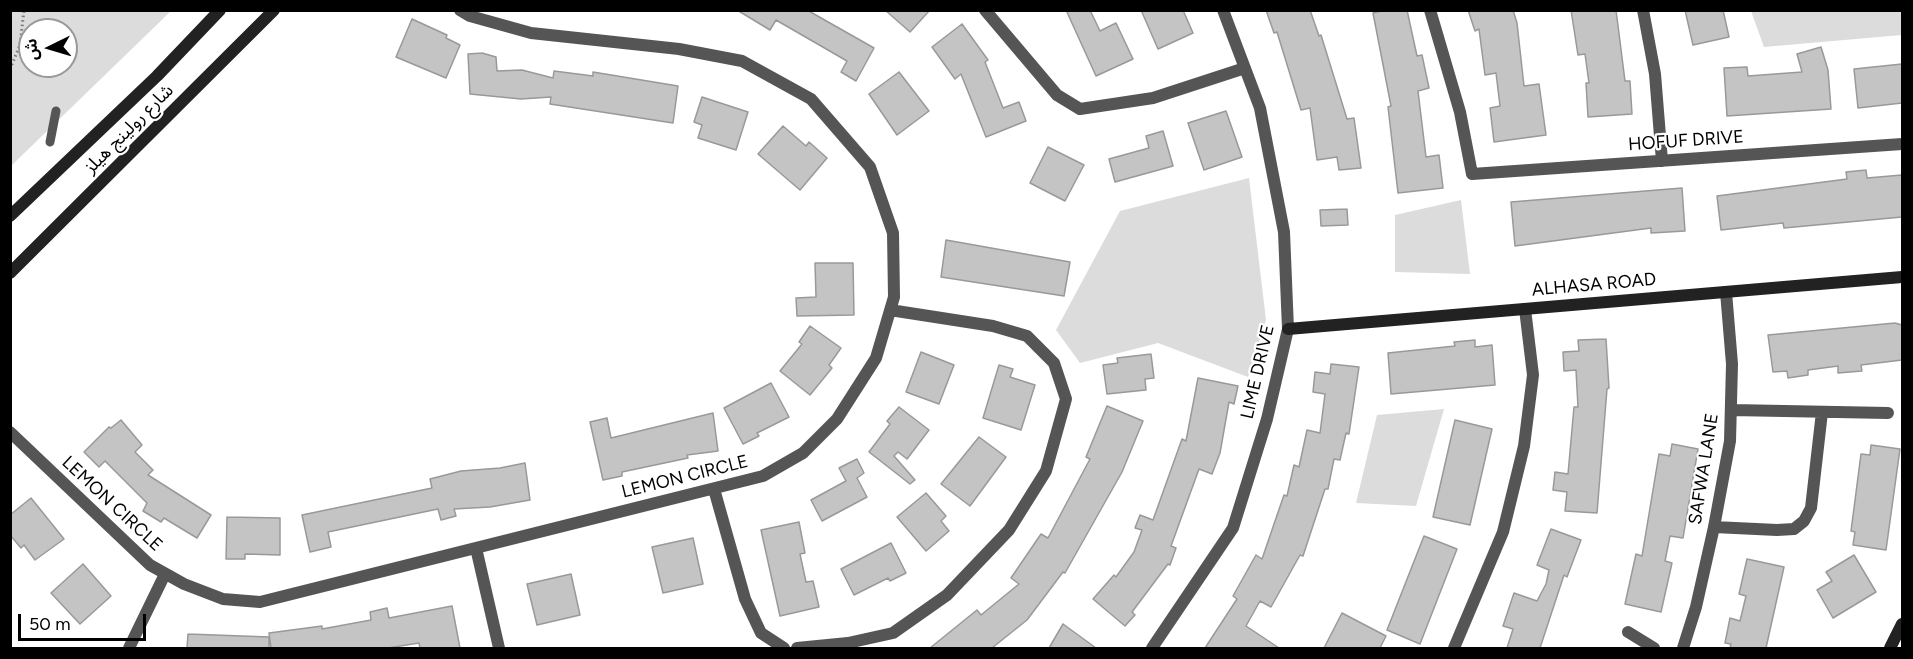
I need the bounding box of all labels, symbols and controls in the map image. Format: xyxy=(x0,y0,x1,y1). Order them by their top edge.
north arrow xyxy=(18,18,78,78)
text: ش xyxy=(21,38,42,61)
street label: شارع رولينج هيلز xyxy=(80,80,178,178)
street label: HOFUF DRIVE xyxy=(1627,126,1745,156)
street label: ALHASA ROAD xyxy=(1531,269,1657,301)
street label: LIME DRIVE xyxy=(1237,323,1279,421)
street label: SAFWA LANE xyxy=(1685,412,1723,526)
street label: LEMON CIRCLE xyxy=(619,451,751,503)
street label: LEMON CIRCLE xyxy=(57,452,167,556)
scale bar xyxy=(21,602,148,640)
text: 50 m xyxy=(29,613,71,635)

